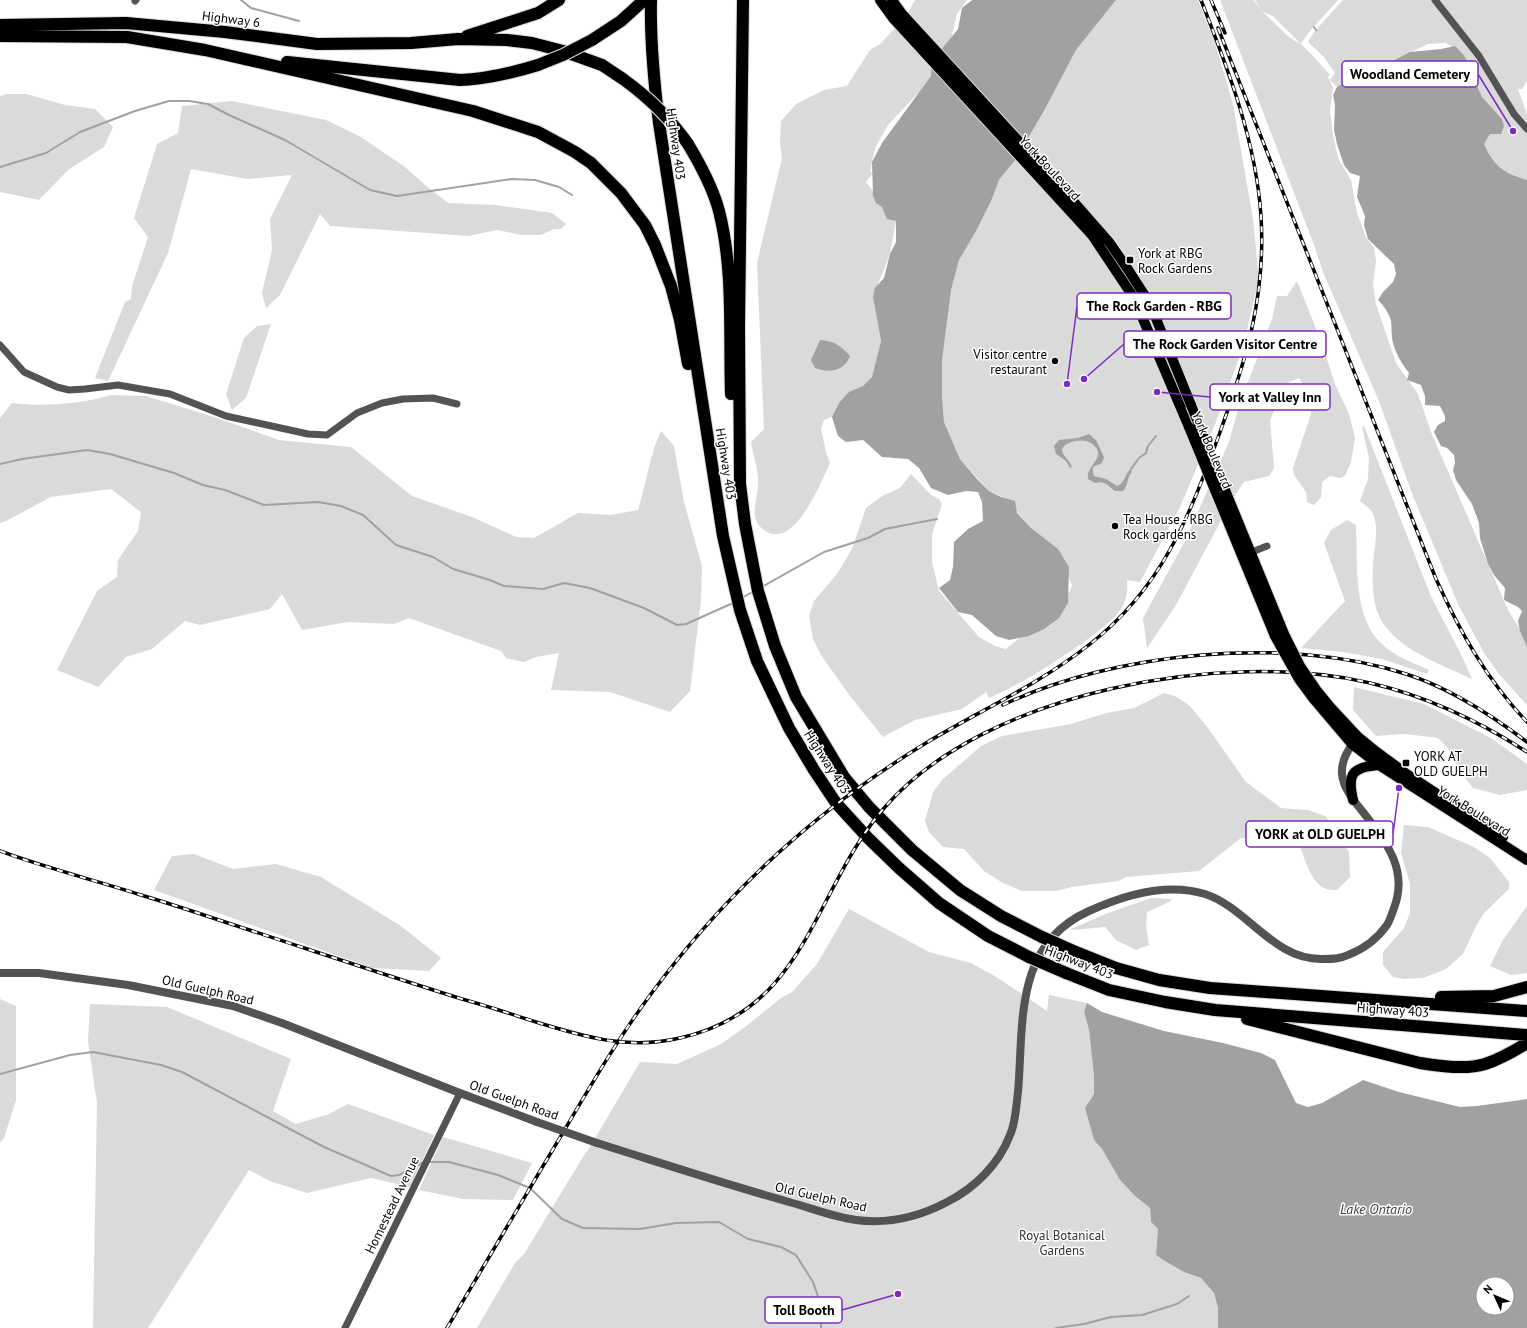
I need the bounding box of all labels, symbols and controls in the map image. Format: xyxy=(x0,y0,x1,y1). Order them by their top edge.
street label: Highway 6 xyxy=(201,7,261,31)
callout: Woodland Cemetery xyxy=(1342,61,1478,87)
text: Woodland Cemetery xyxy=(1350,65,1470,83)
street label: Highway 403 xyxy=(663,107,689,181)
street label: York Boulevard xyxy=(1016,132,1084,204)
place label: York at RBG Rock Gardens xyxy=(1138,245,1212,277)
marker: York at RBG Rock Gardens xyxy=(1125,255,1135,265)
callout: The Rock Garden - RBG xyxy=(1077,293,1231,319)
text: The Rock Garden - RBG xyxy=(1086,297,1222,315)
callout: The Rock Garden Visitor Centre xyxy=(1124,331,1326,357)
text: The Rock Garden Visitor Centre xyxy=(1133,335,1317,353)
place label: Visitor centre restaurant xyxy=(972,346,1048,378)
marker: Visitor centre restaurant xyxy=(1050,356,1060,366)
callout: York at Valley Inn xyxy=(1210,384,1330,410)
text: York at Valley Inn xyxy=(1218,388,1321,406)
street label: York Boulevard xyxy=(1188,409,1236,491)
street label: Highway 403 xyxy=(712,427,740,501)
place label: Tea House - RBG Rock gardens xyxy=(1123,511,1213,543)
marker: Tea House - RBG Rock gardens xyxy=(1110,521,1120,531)
street label: Highway 403 xyxy=(800,727,854,797)
place label: YORK AT OLD GUELPH xyxy=(1414,748,1488,780)
marker: YORK AT OLD GUELPH xyxy=(1401,758,1411,768)
street label: York Boulevard xyxy=(1434,782,1514,840)
callout: YORK at OLD GUELPH xyxy=(1246,821,1393,847)
text: YORK at OLD GUELPH xyxy=(1254,825,1385,843)
street label: Highway 403 xyxy=(1042,941,1116,983)
street label: Old Guelph Road xyxy=(160,971,256,1009)
street label: Highway 403 xyxy=(1356,999,1430,1021)
street label: Old Guelph Road xyxy=(467,1076,561,1124)
street label: Homestead Avenue xyxy=(361,1153,423,1257)
street label: Old Guelph Road xyxy=(773,1178,869,1216)
water label: Lake Ontario xyxy=(1340,1200,1412,1218)
park label: Royal Botanical Gardens xyxy=(1019,1227,1105,1259)
north arrow xyxy=(1475,1276,1515,1316)
text: N xyxy=(1480,1282,1495,1297)
callout: Toll Booth xyxy=(765,1297,842,1323)
text: Toll Booth xyxy=(773,1301,835,1319)

